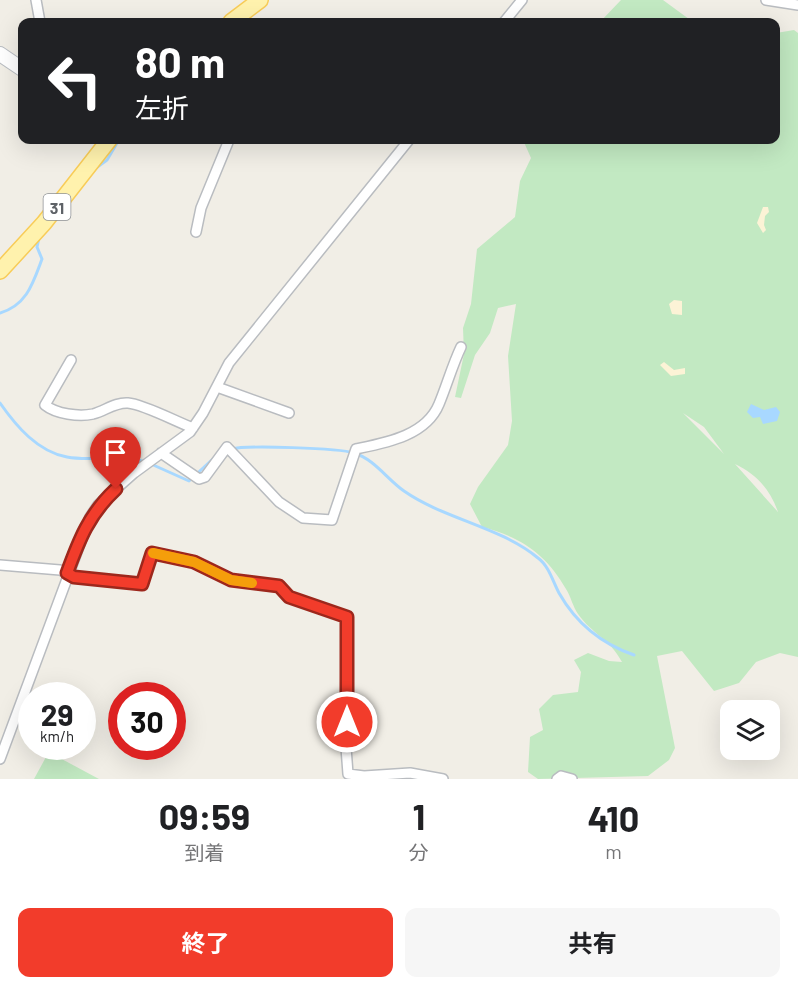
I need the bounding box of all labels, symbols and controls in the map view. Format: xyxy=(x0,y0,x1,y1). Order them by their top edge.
text: 80 m xyxy=(135,36,225,86)
icon: left xyxy=(36,42,114,120)
text: 左折 xyxy=(135,91,189,123)
road number: 31 xyxy=(44,194,70,220)
pin xyxy=(90,427,141,489)
icon: arrive xyxy=(99,436,132,469)
speed limit sign: 30 xyxy=(108,682,186,760)
position arrow xyxy=(315,690,379,754)
text: 29 xyxy=(41,696,73,732)
map controls xyxy=(720,700,780,760)
button: layers xyxy=(720,700,780,760)
text: km/h xyxy=(40,727,74,745)
text: 09:59 xyxy=(159,794,250,837)
text: 1 xyxy=(412,794,425,837)
text: 410 xyxy=(588,796,639,839)
text: m xyxy=(605,839,622,863)
text: 到着 xyxy=(184,840,224,864)
text: 分 xyxy=(409,840,429,864)
button: 終了 xyxy=(18,908,393,977)
button: 共有 xyxy=(405,908,780,977)

